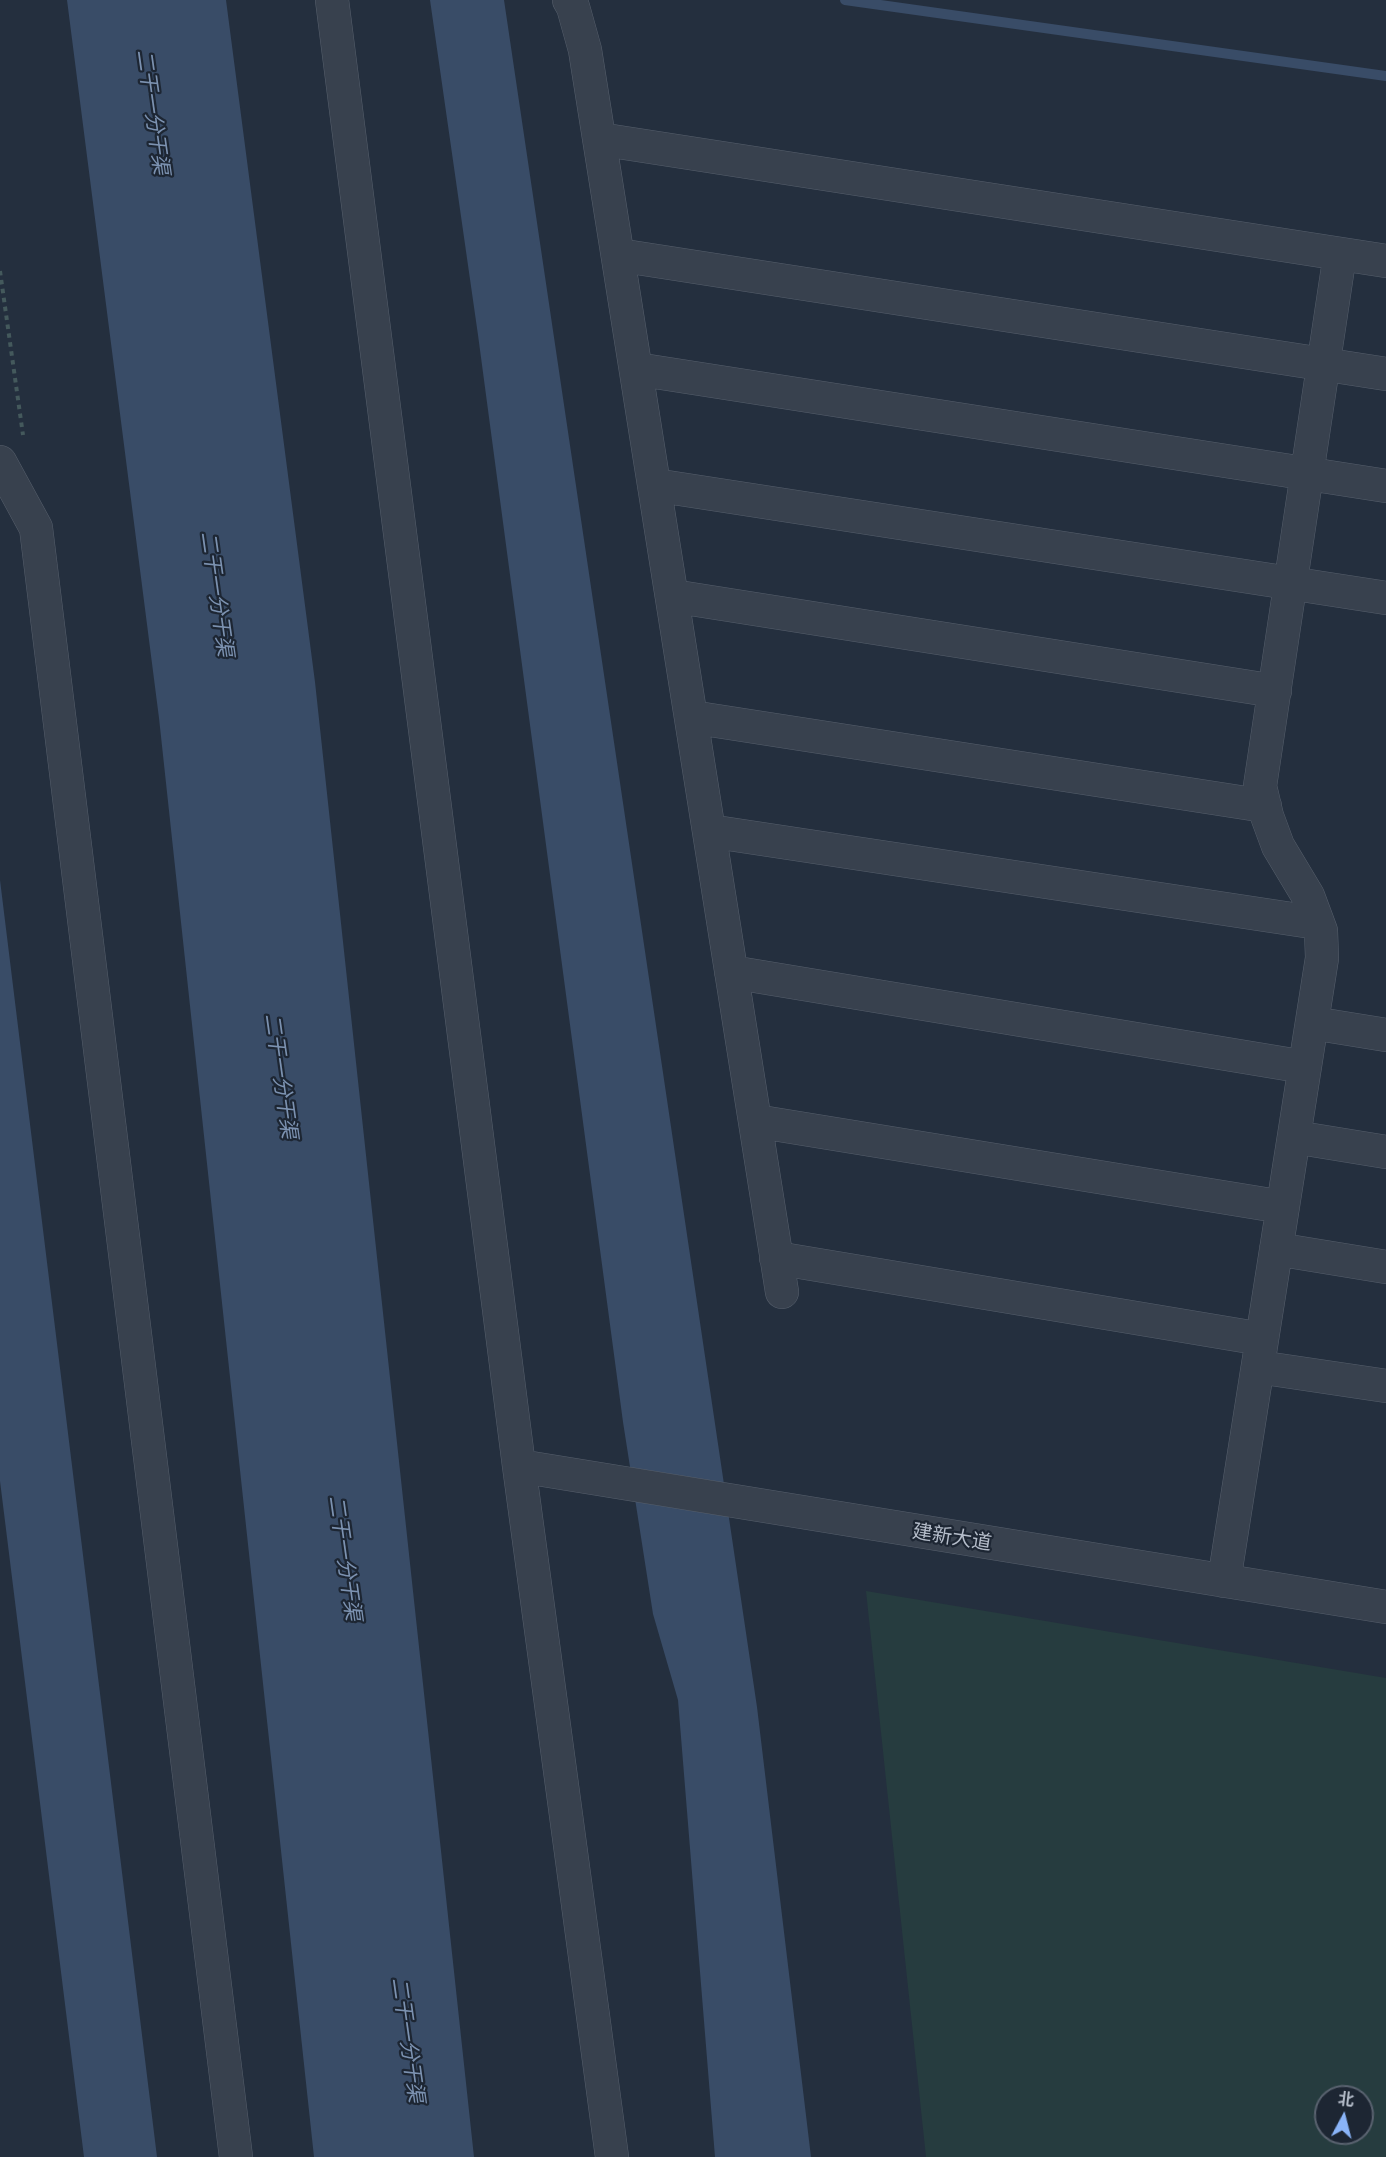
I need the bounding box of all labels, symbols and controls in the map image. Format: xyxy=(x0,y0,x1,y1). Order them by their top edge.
water label: 二干一分干渠 xyxy=(132,48,174,176)
water label: 二干一分干渠 xyxy=(196,530,238,658)
water label: 二干一分干渠 xyxy=(260,1012,302,1140)
water label: 二干一分干渠 xyxy=(324,1494,366,1622)
street label: 建新大道 xyxy=(911,1519,993,1555)
water label: 二干一分干渠 xyxy=(387,1976,429,2104)
north arrow xyxy=(1314,2085,1374,2145)
text: 北 xyxy=(1337,2088,1355,2109)

